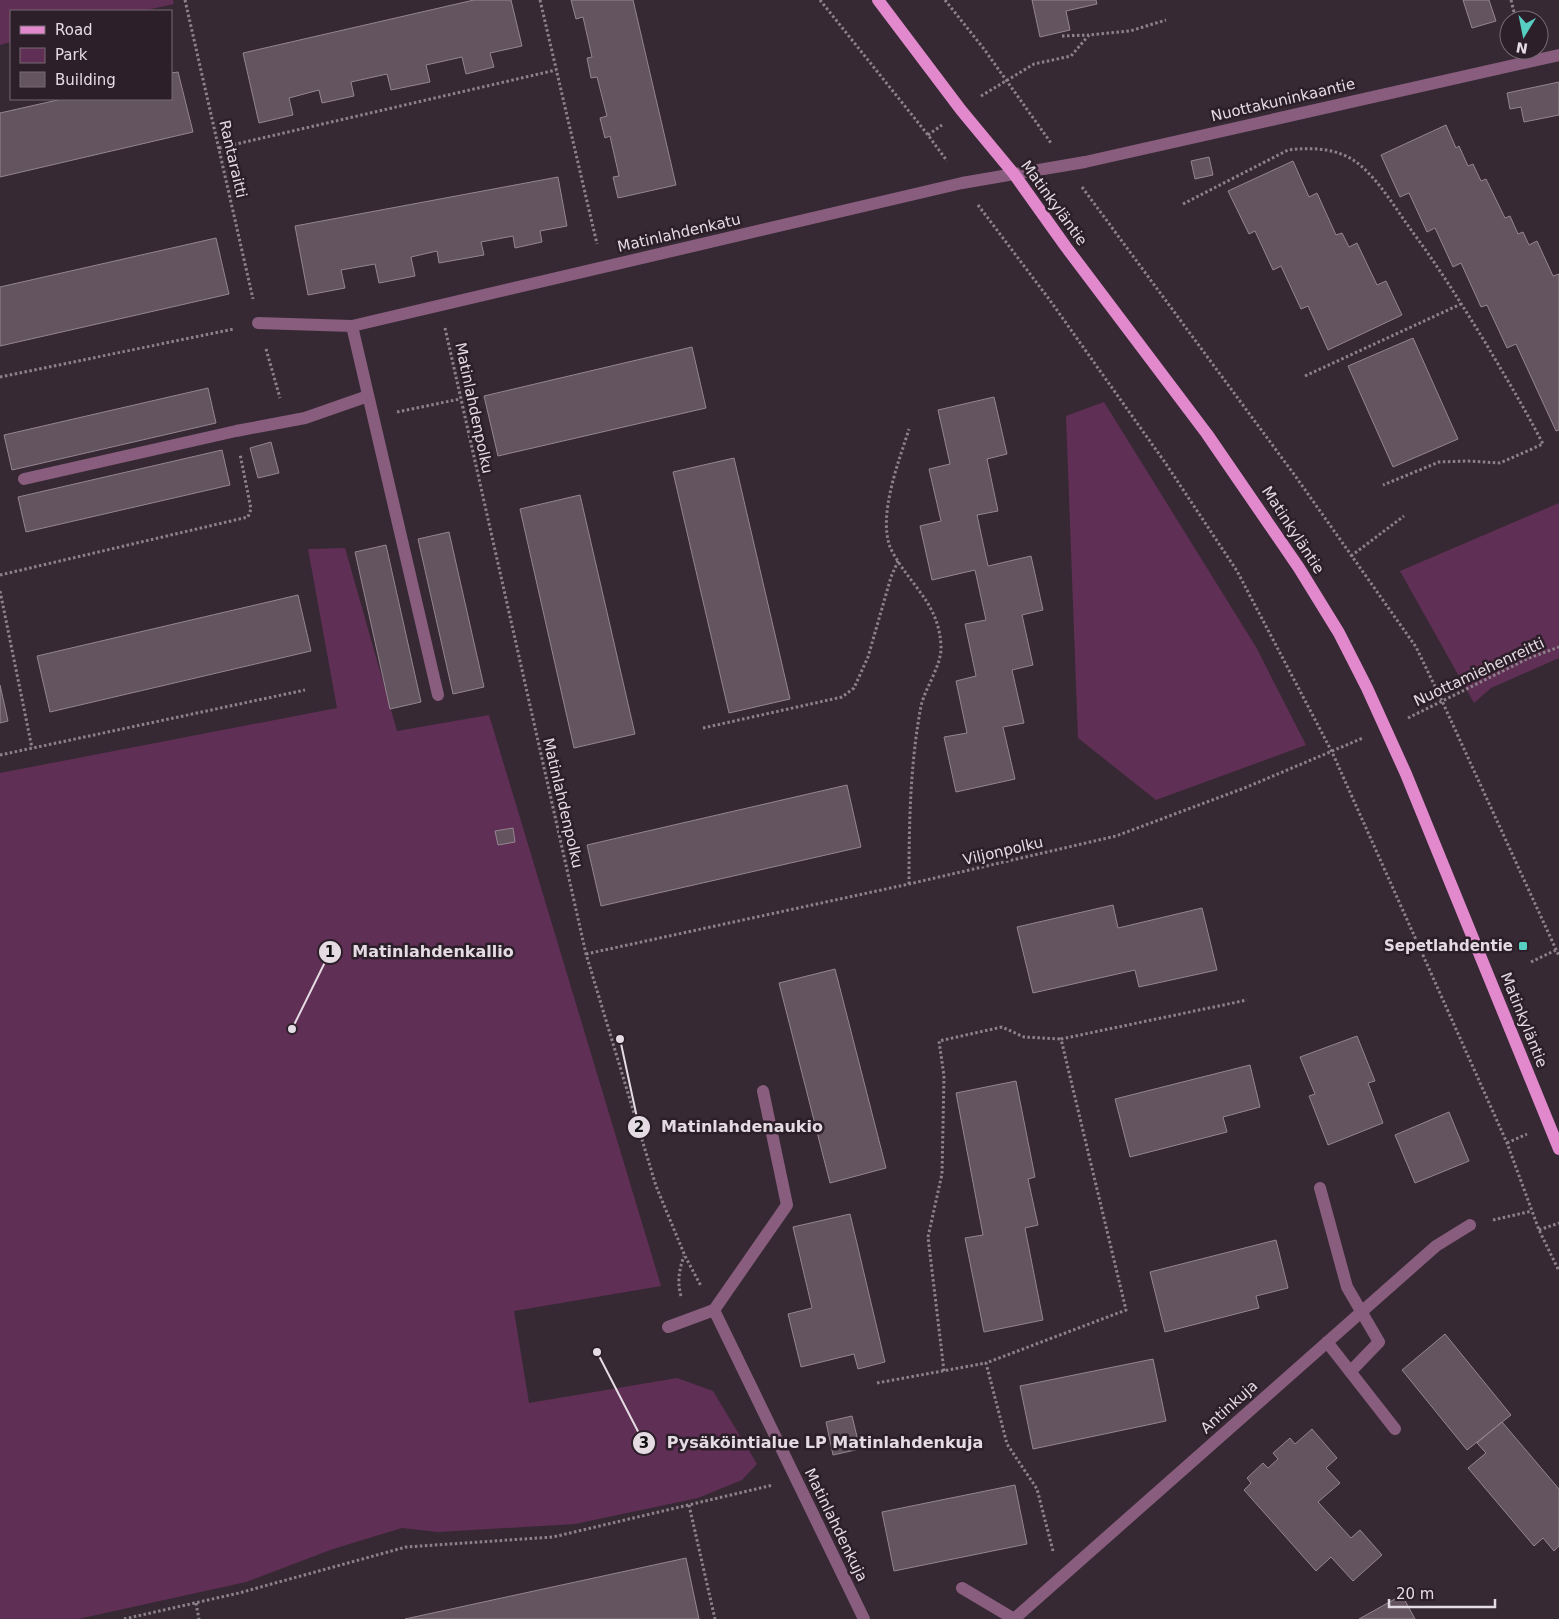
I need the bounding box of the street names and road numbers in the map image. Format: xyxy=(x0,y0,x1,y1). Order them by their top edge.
street label: Nuottakuninkaantie xyxy=(1209,75,1357,125)
street label: Rantaraitti xyxy=(215,118,251,200)
street label: Matinkyläntie xyxy=(1017,157,1091,249)
street label: Matinlahdenkatu xyxy=(616,210,742,256)
street label: Matinlahdenpolku xyxy=(451,341,497,475)
street label: Matinkyläntie xyxy=(1258,483,1328,577)
street label: Nuottamiehenreitti xyxy=(1411,634,1547,710)
street label: Matinlahdenpolku xyxy=(539,736,587,870)
street label: Viljonpolku xyxy=(961,833,1045,869)
street label: Matinkyläntie xyxy=(1497,970,1551,1070)
street label: Antinkuja xyxy=(1197,1377,1261,1437)
street label: Matinlahdenkuja xyxy=(801,1465,871,1585)

